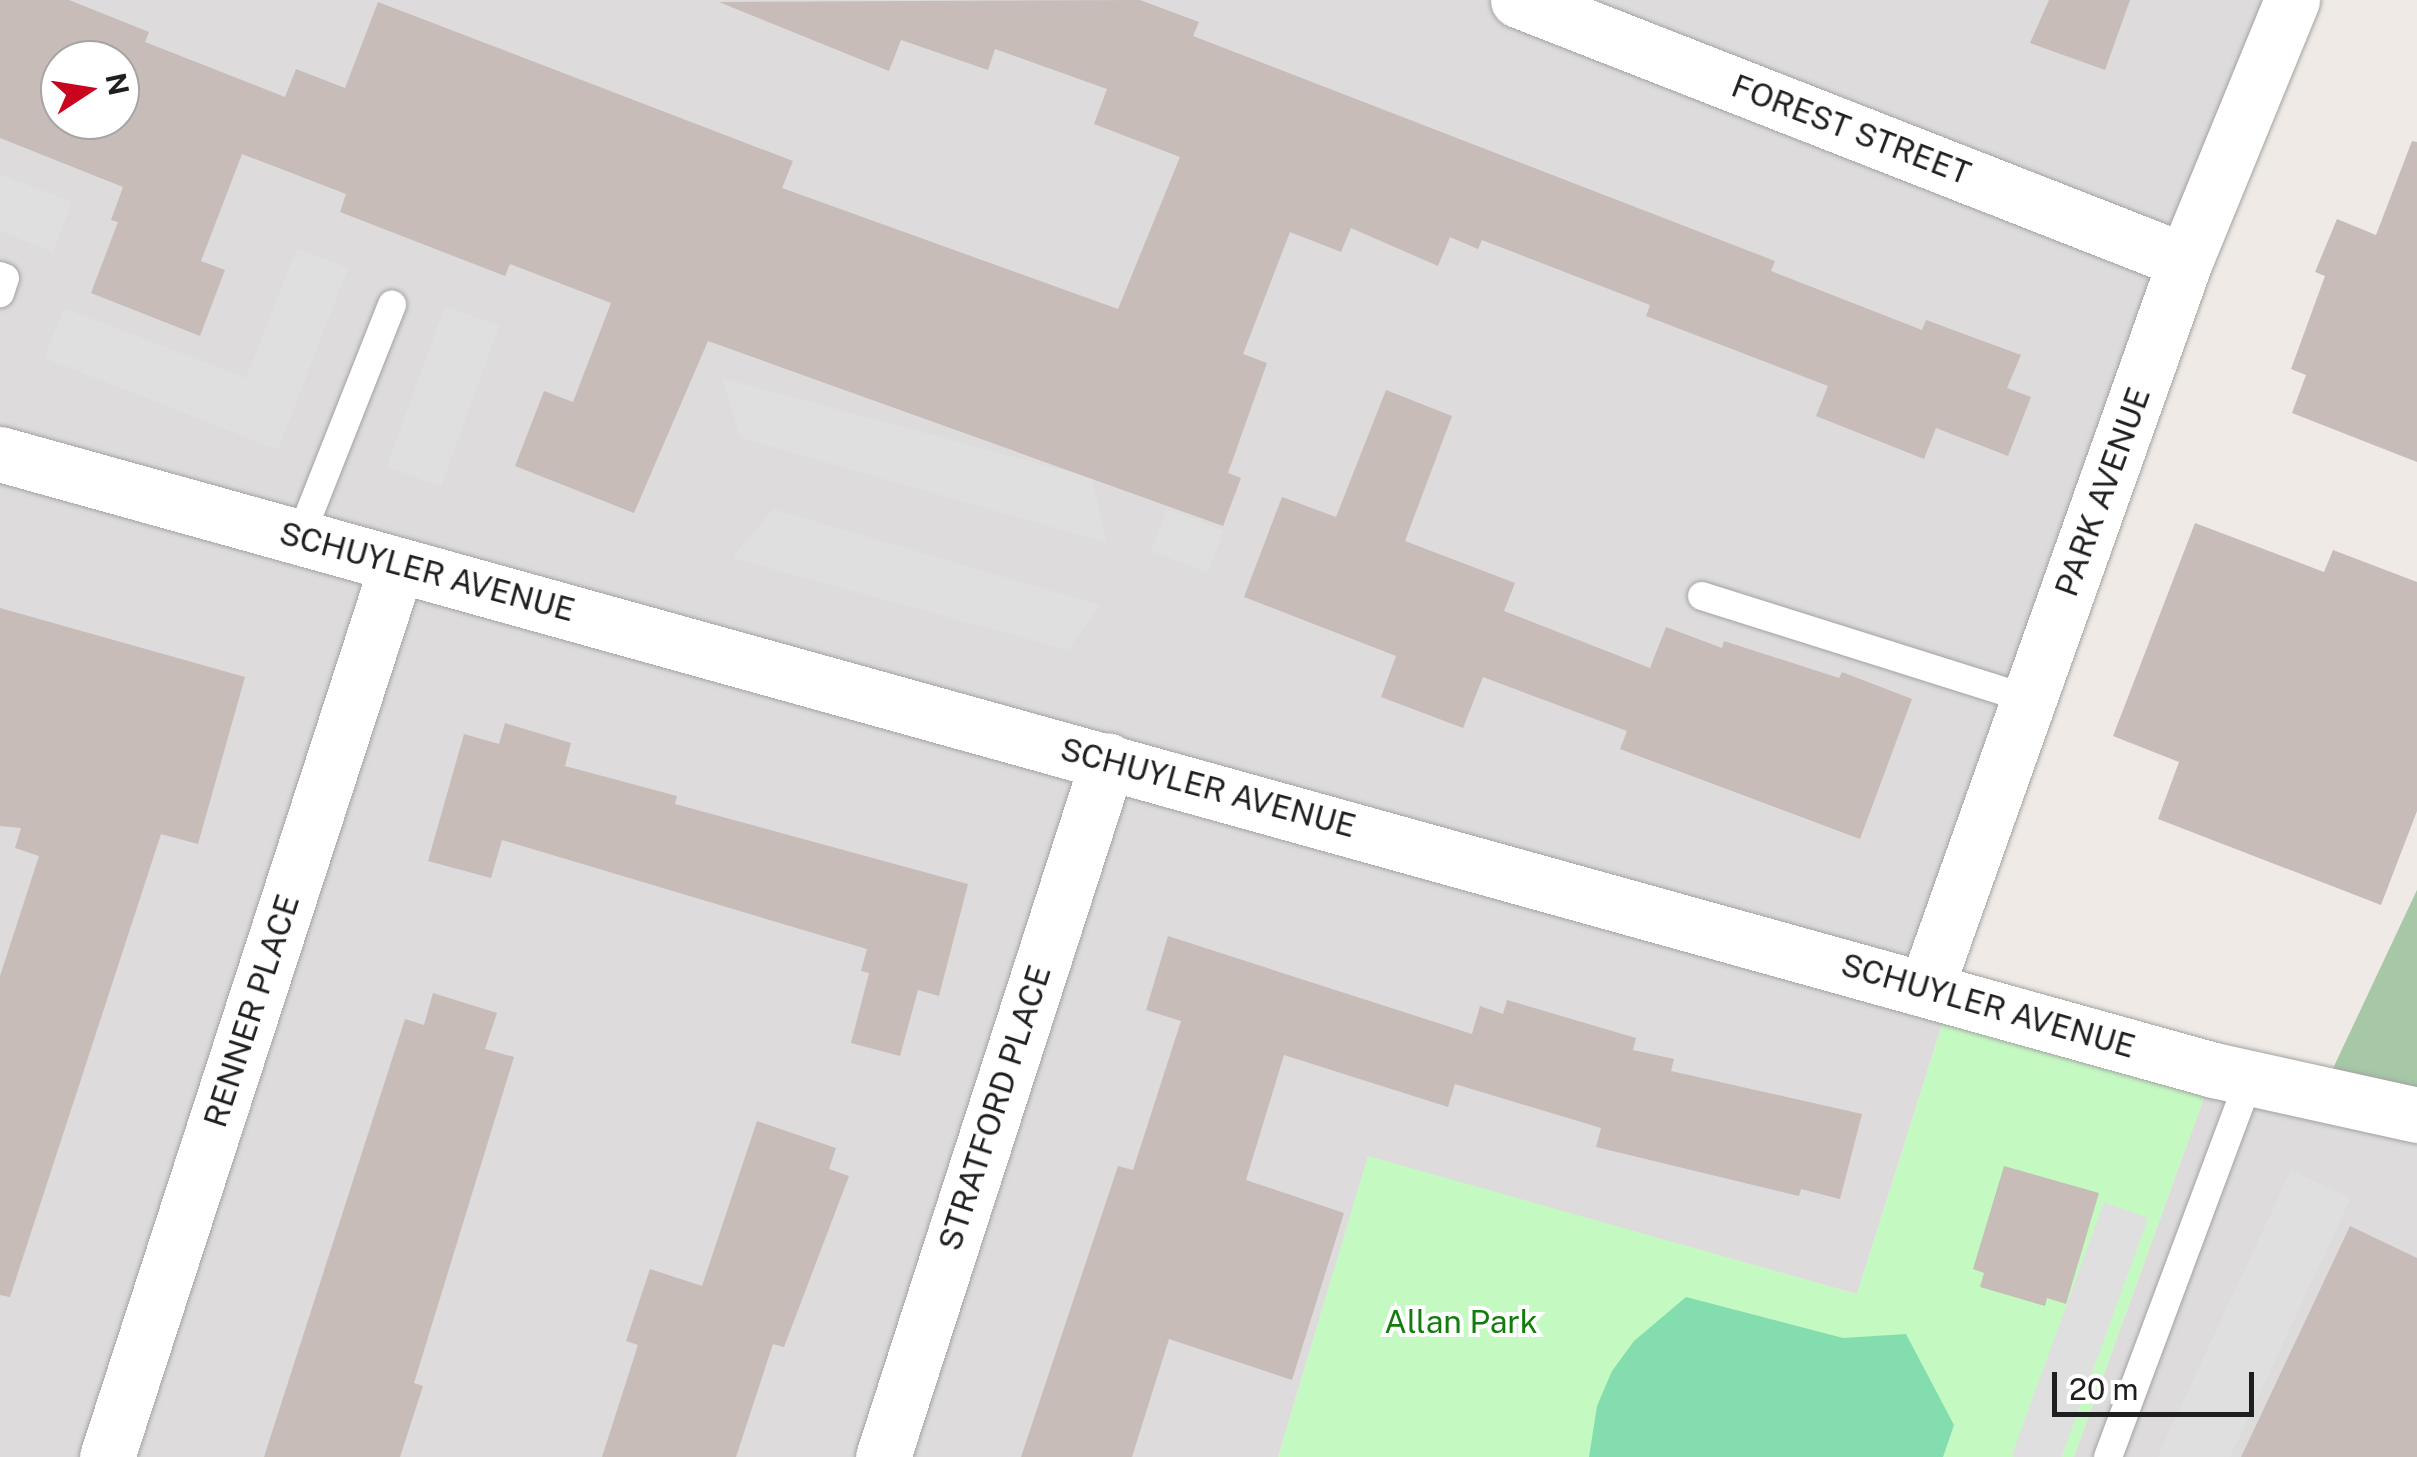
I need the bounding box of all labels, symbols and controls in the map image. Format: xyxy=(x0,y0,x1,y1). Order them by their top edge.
north arrow xyxy=(40,40,140,140)
street label: FOREST STREET xyxy=(1726,67,1976,193)
text: N xyxy=(99,70,136,98)
street label: PARK AVENUE xyxy=(2047,382,2159,602)
street label: SCHUYLER AVENUE xyxy=(275,514,579,630)
street label: SCHUYLER AVENUE xyxy=(1056,730,1360,846)
street label: RENNER PLACE xyxy=(196,890,308,1132)
street label: SCHUYLER AVENUE xyxy=(1837,946,2139,1066)
street label: STRATFORD PLACE xyxy=(931,961,1059,1255)
park label: Allan Park xyxy=(1384,1303,1538,1341)
scale bar xyxy=(2057,1352,2260,1414)
text: 20 m xyxy=(2069,1371,2138,1407)

